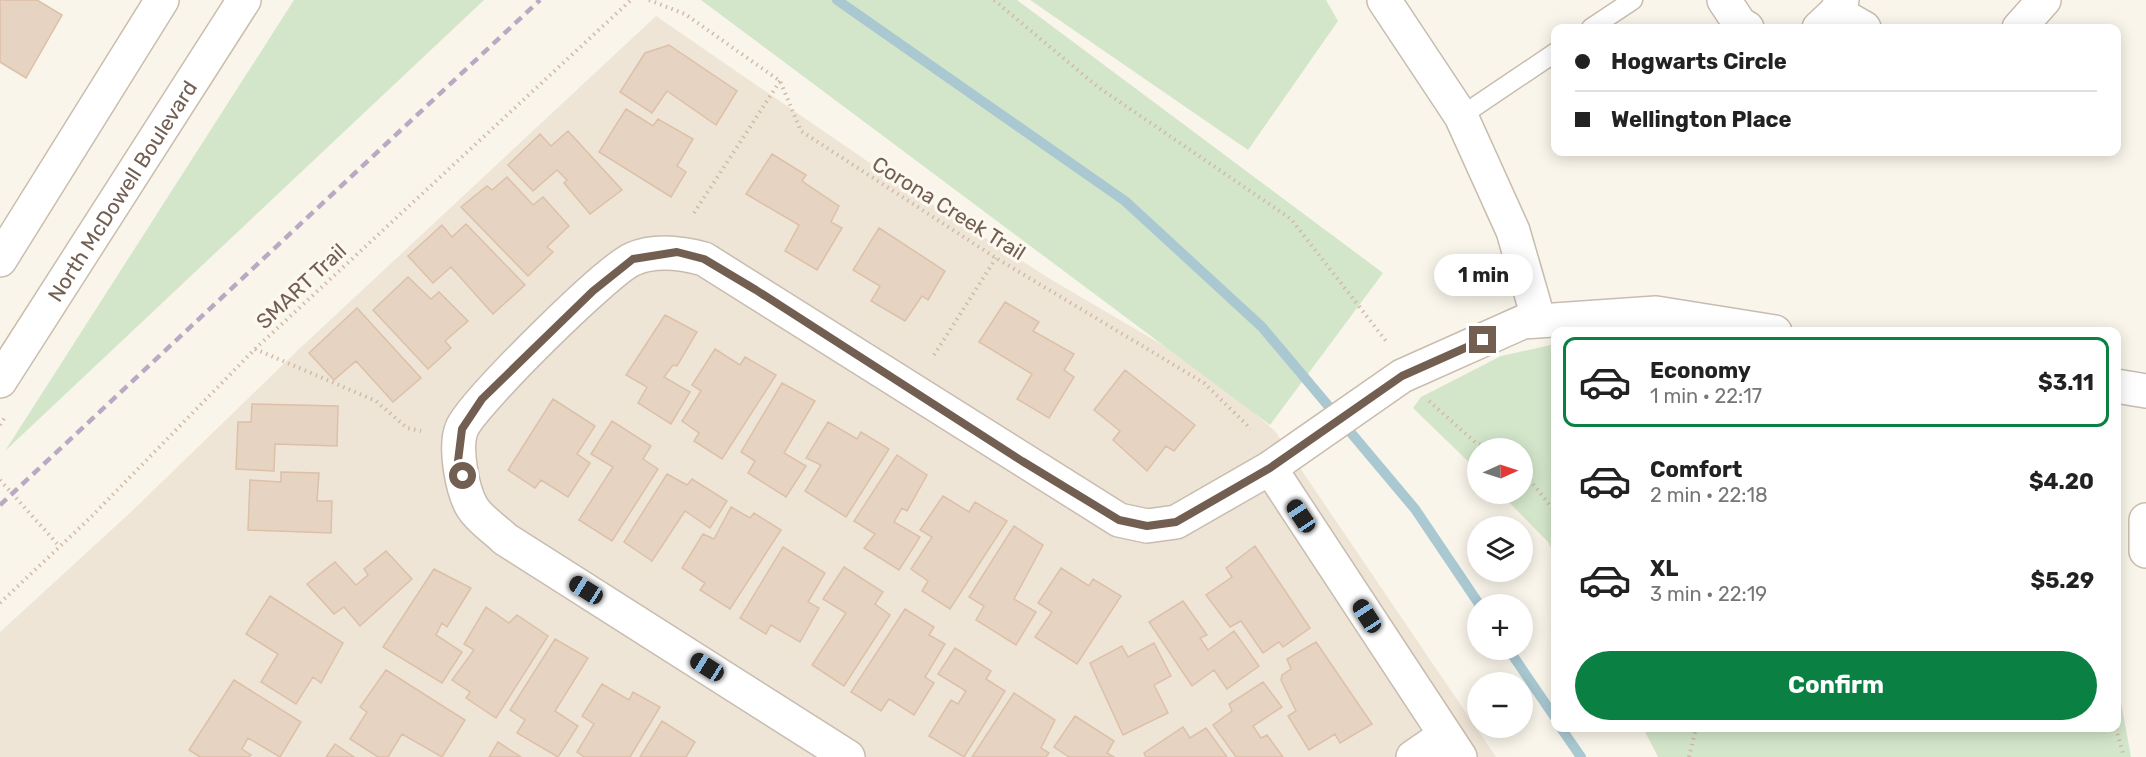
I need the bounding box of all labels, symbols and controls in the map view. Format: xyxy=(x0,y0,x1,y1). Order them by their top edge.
text: Hogwarts Circle xyxy=(1611,48,1787,75)
street label: North McDowell Boulevard xyxy=(42,76,202,306)
text: Wellington Place xyxy=(1611,106,1792,133)
street label: Corona Creek Trail xyxy=(868,151,1030,265)
street label: SMART Trail xyxy=(251,238,351,334)
callout: 1 min xyxy=(1434,253,1532,295)
text: 1 min xyxy=(1458,263,1509,287)
route end xyxy=(1469,326,1496,353)
icon: car xyxy=(1578,355,1632,409)
text: Economy xyxy=(1650,357,1751,384)
text: $3.11 xyxy=(2038,369,2094,396)
text: 1 min · 22:17 xyxy=(1650,384,1762,408)
north arrow xyxy=(1467,438,1533,504)
map controls xyxy=(1467,438,1533,738)
icon: car xyxy=(1578,454,1632,508)
text: Comfort xyxy=(1650,456,1742,483)
route start xyxy=(449,462,476,489)
text: $4.20 xyxy=(2029,468,2094,495)
text: 2 min · 22:18 xyxy=(1650,483,1768,507)
car xyxy=(1283,496,1319,536)
button: layers xyxy=(1467,516,1533,582)
icon: car xyxy=(1578,553,1632,607)
text: XL xyxy=(1650,555,1678,582)
text: $5.29 xyxy=(2031,567,2094,594)
car xyxy=(566,573,606,607)
text: 3 min · 22:19 xyxy=(1650,582,1767,606)
button: + xyxy=(1467,594,1533,660)
car xyxy=(1350,596,1384,636)
car xyxy=(687,650,727,684)
button: Confirm xyxy=(1575,651,2097,720)
button: − xyxy=(1467,672,1533,738)

